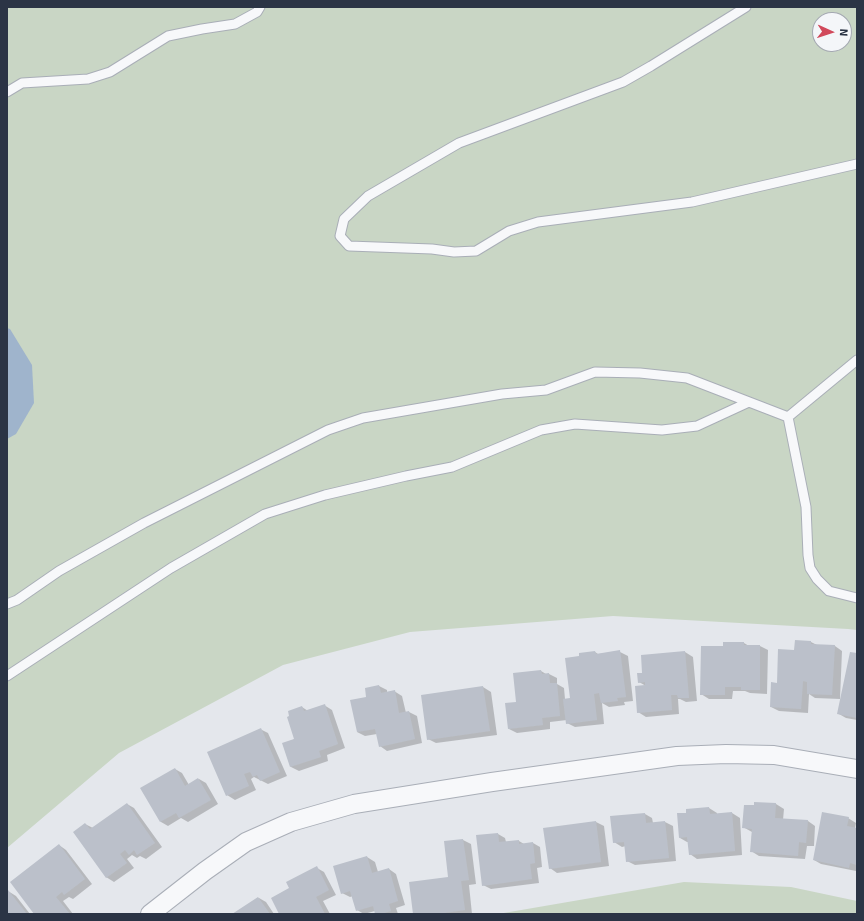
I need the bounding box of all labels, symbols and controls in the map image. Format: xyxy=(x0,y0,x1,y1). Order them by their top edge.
north arrow xyxy=(812,12,852,52)
text: N xyxy=(837,28,850,37)

